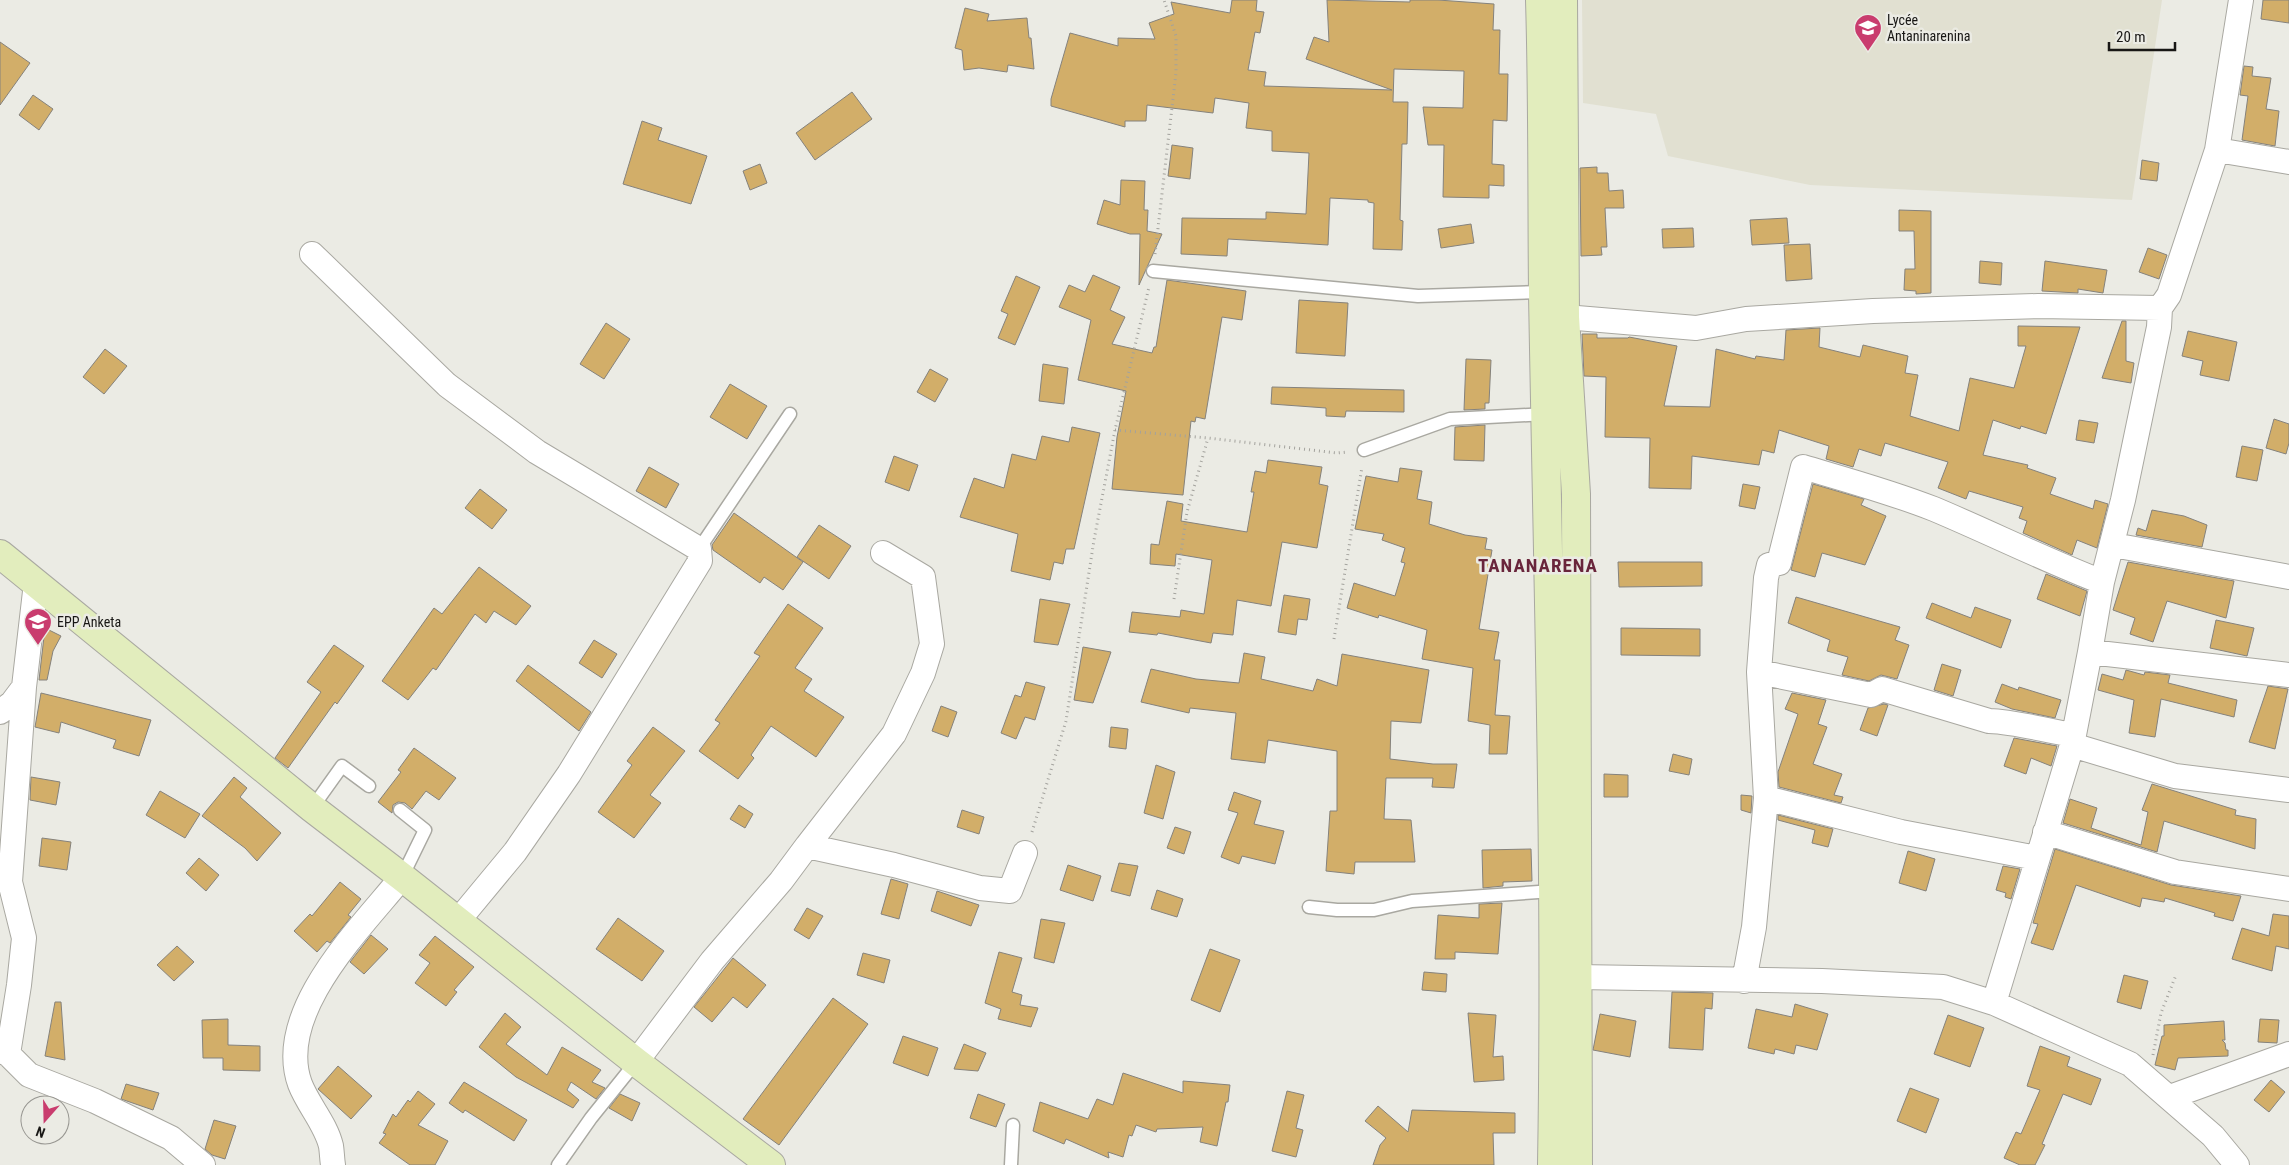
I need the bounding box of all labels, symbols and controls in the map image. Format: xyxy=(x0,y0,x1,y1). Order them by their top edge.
place label: Lycée Antaninarenina xyxy=(1887,12,1970,44)
school or university icon: Lycée Antaninarenina xyxy=(1853,13,1883,52)
scale bar xyxy=(2109,20,2175,52)
text: 20 m xyxy=(2116,28,2146,46)
district label: TANANARENA xyxy=(1478,554,1598,577)
school or university icon: EPP Anketa xyxy=(23,607,53,646)
place label: EPP Anketa xyxy=(57,614,121,630)
north arrow xyxy=(20,1095,70,1145)
text: N xyxy=(34,1123,47,1141)

